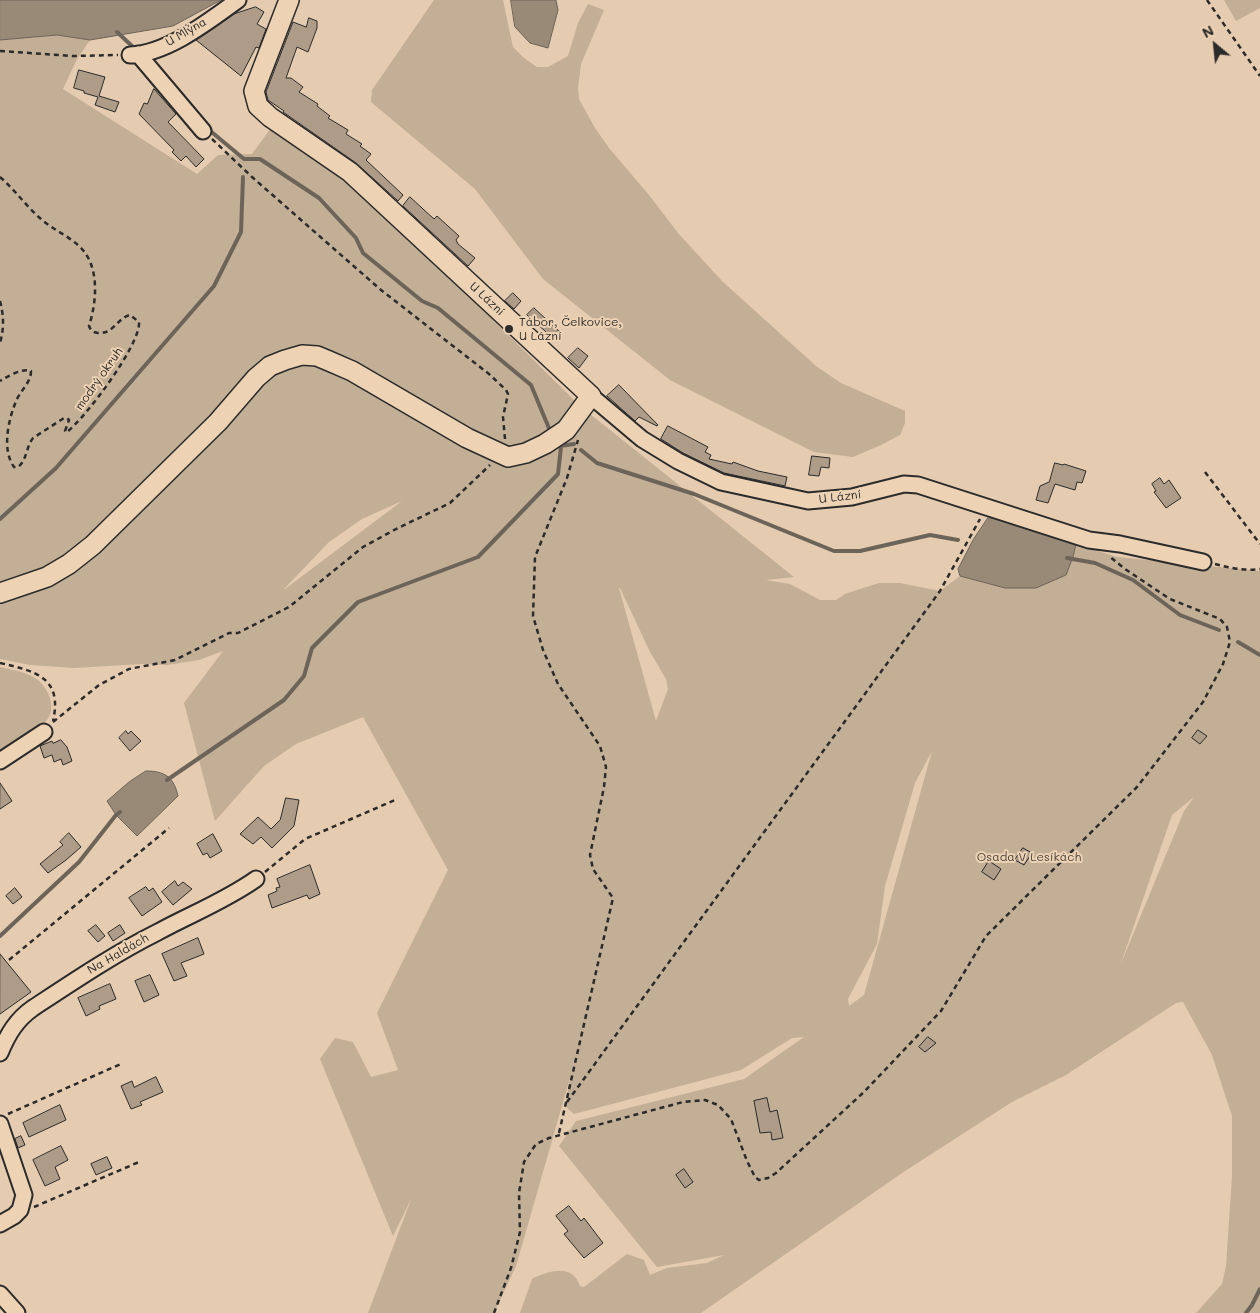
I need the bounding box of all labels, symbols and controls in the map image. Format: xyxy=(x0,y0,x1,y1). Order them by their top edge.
street label: U Mlýna xyxy=(163,15,209,49)
north arrow xyxy=(1190,20,1240,70)
text: N xyxy=(1199,20,1217,42)
street label: U Lázní xyxy=(466,279,508,319)
place label: Tábor, Čelkovice, U Lázní xyxy=(519,315,622,343)
marker: Tábor, Čelkovice, U Lázní xyxy=(503,323,515,335)
street label: modrý okruh xyxy=(72,345,126,413)
street label: U Lázní xyxy=(818,487,862,507)
park label: Osada V Lesíkách xyxy=(977,850,1081,864)
street label: Na Haldách xyxy=(85,931,151,977)

